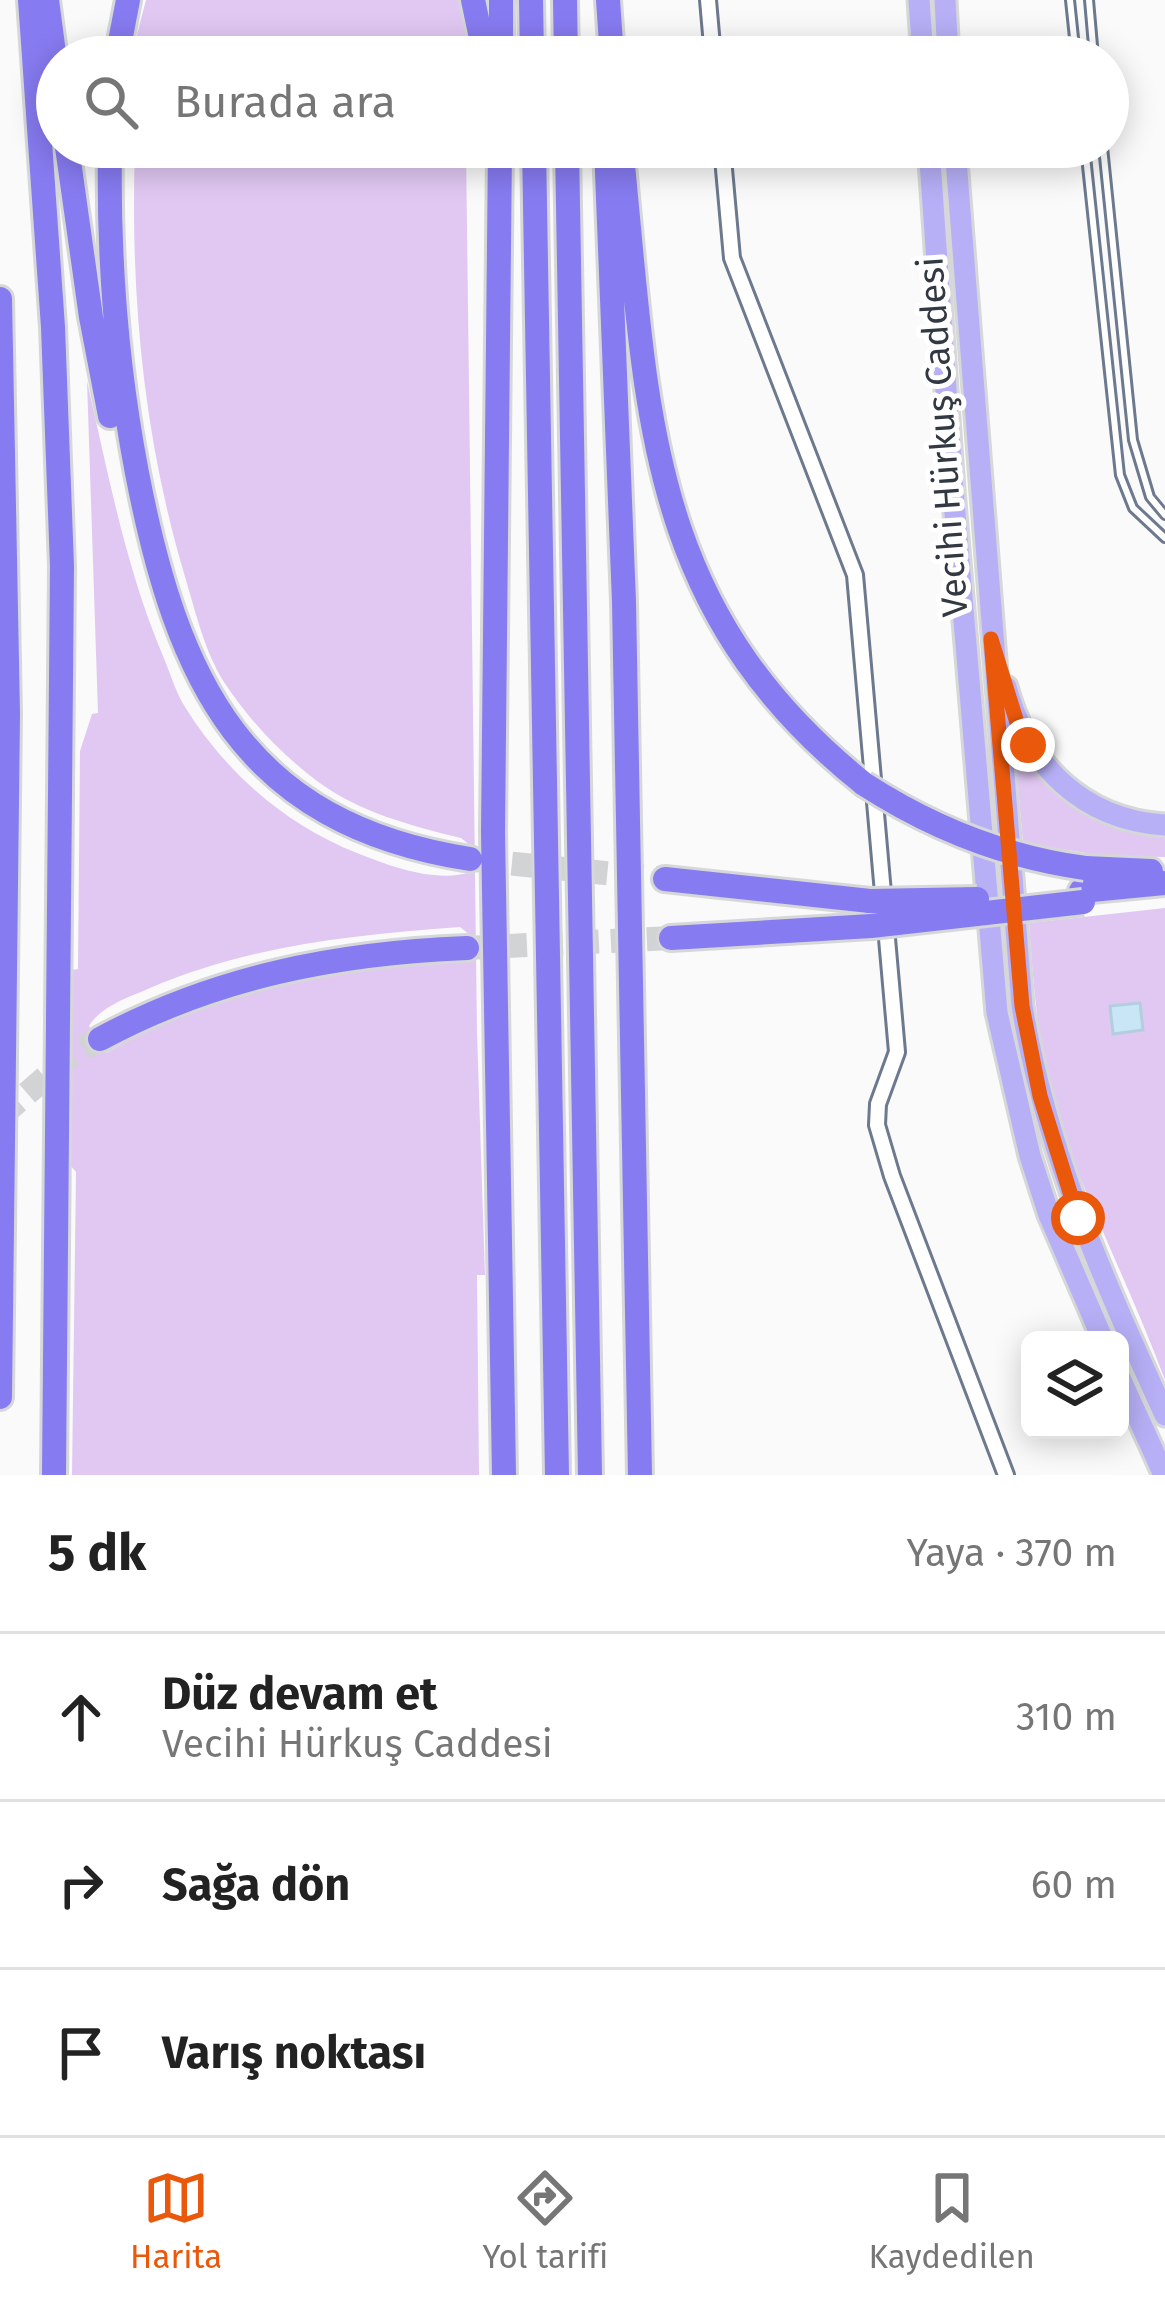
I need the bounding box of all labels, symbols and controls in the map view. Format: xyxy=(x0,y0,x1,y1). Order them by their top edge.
search box xyxy=(36,36,1129,168)
icon: search xyxy=(78,69,144,135)
text: Burada ara xyxy=(174,75,396,129)
street label: Vecihi Hürkuş Caddesi xyxy=(908,256,978,618)
route end xyxy=(1001,718,1055,772)
route start xyxy=(1051,1191,1105,1245)
map controls xyxy=(1021,1331,1129,1439)
button: layers xyxy=(1021,1331,1129,1439)
text: 5 dk xyxy=(48,1522,146,1584)
text: Yaya · 370 m xyxy=(907,1530,1117,1576)
text: Düz devam et xyxy=(162,1667,438,1721)
icon: ahead xyxy=(48,1684,114,1750)
text: 310 m xyxy=(1016,1694,1117,1740)
text: Vecihi Hürkuş Caddesi xyxy=(162,1721,553,1767)
icon: right xyxy=(48,1852,114,1918)
text: Sağa dön xyxy=(162,1858,350,1912)
text: 60 m xyxy=(1031,1862,1117,1908)
icon: arrive xyxy=(48,2020,114,2086)
text: Varış noktası xyxy=(162,2026,426,2080)
tab: Harita xyxy=(130,2165,222,2277)
tab: Yol tarifi xyxy=(482,2165,608,2277)
tab: Kaydedilen xyxy=(869,2165,1035,2277)

